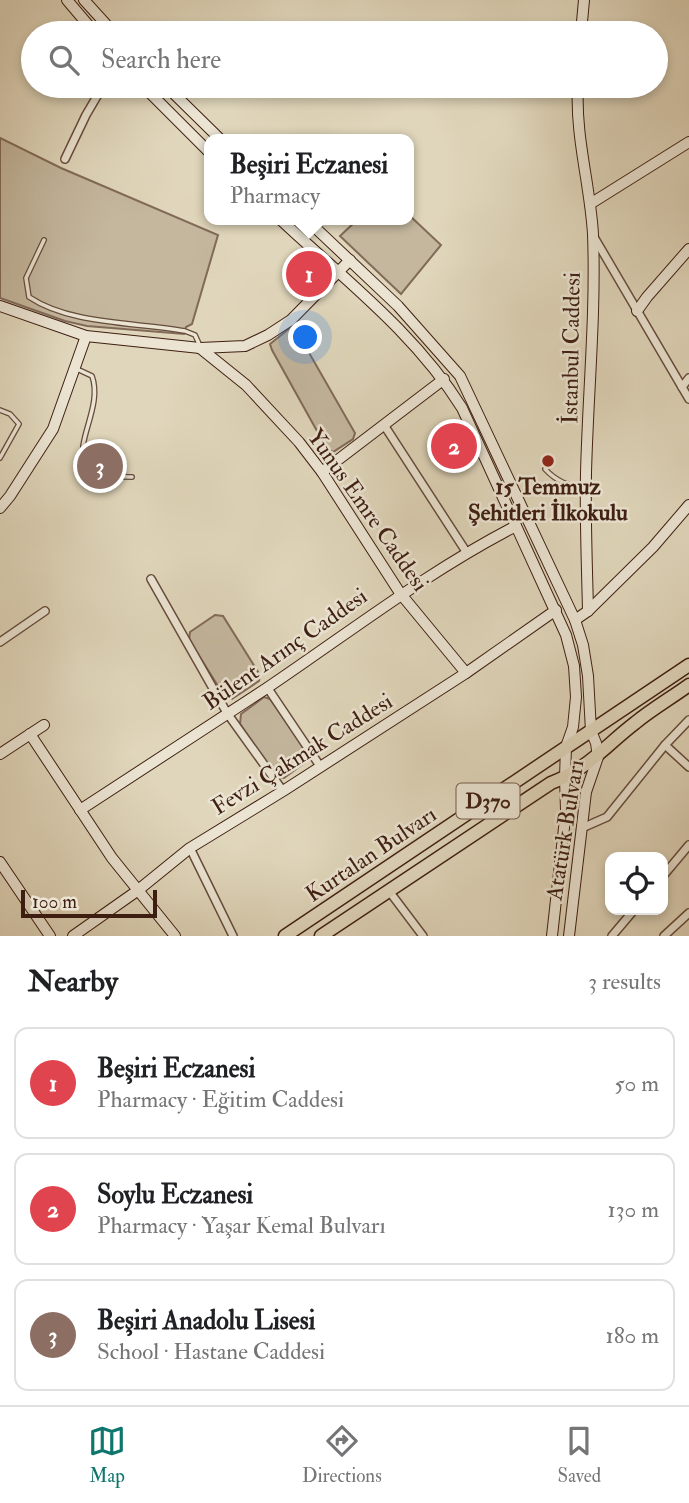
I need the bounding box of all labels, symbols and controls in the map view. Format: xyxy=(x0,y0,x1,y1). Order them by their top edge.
search box xyxy=(21,21,668,98)
icon: search xyxy=(45,41,83,79)
text: Search here xyxy=(101,44,221,76)
popup xyxy=(204,134,414,225)
text: Beşiri Eczanesi xyxy=(230,149,388,181)
text: Pharmacy xyxy=(230,181,320,210)
pin: 1 xyxy=(286,248,332,300)
street label: İstanbul Caddesi xyxy=(555,272,587,424)
your location xyxy=(288,320,322,354)
pin: 2 xyxy=(431,420,477,472)
street label: Yunus Emre Caddesi xyxy=(301,423,435,597)
pin: 3 xyxy=(77,440,123,492)
marker: 15 Temmuz Şehitleri İlkokulu xyxy=(540,453,556,469)
place label: 15 Temmuz Şehitleri İlkokulu xyxy=(468,472,628,527)
street label: Bülent Arınç Caddesi xyxy=(197,581,373,717)
street label: Fevzi Çakmak Caddesi xyxy=(206,687,398,821)
street label: Atatürk Bulvarı xyxy=(539,758,590,903)
road number: D370 xyxy=(456,784,520,818)
street label: Kurtalan Bulvarı xyxy=(300,800,442,908)
map controls xyxy=(605,852,668,915)
button: locate xyxy=(605,852,668,915)
scale bar xyxy=(21,887,158,919)
text: 100 m xyxy=(32,890,77,914)
text: Nearby xyxy=(28,963,118,1000)
text: 3 results xyxy=(588,967,661,996)
text: Beşiri Eczanesi xyxy=(97,1053,255,1085)
text: 1 xyxy=(49,1069,57,1098)
text: 50 m xyxy=(615,1069,659,1098)
text: Pharmacy · Eğitim Caddesi xyxy=(97,1085,344,1114)
text: Soylu Eczanesi xyxy=(97,1179,253,1211)
text: 2 xyxy=(47,1195,59,1224)
text: 130 m xyxy=(607,1195,659,1224)
text: Pharmacy · Yaşar Kemal Bulvarı xyxy=(97,1211,386,1240)
text: Beşiri Anadolu Lisesi xyxy=(97,1305,315,1337)
text: 3 xyxy=(49,1321,57,1350)
text: 180 m xyxy=(606,1321,659,1350)
text: School · Hastane Caddesi xyxy=(97,1337,325,1366)
tab: Map xyxy=(88,1422,126,1488)
tab: Directions xyxy=(302,1422,382,1488)
tab: Saved xyxy=(558,1422,601,1488)

